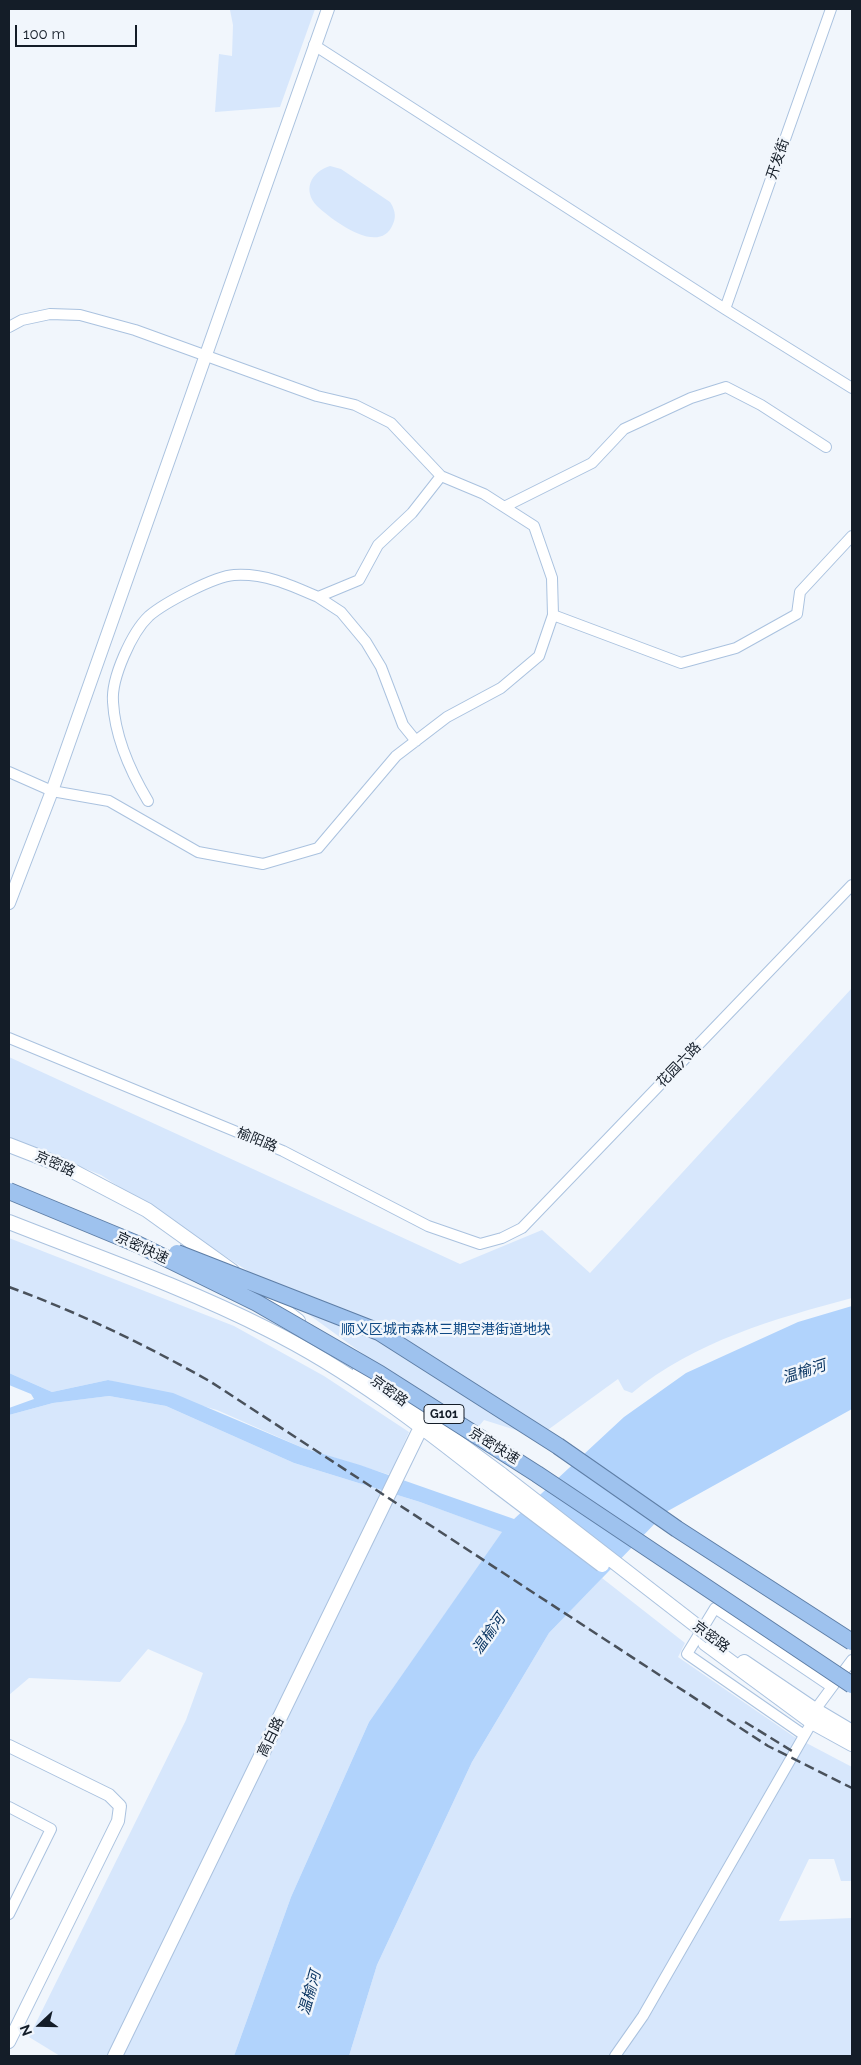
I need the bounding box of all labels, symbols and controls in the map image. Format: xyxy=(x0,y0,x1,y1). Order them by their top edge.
scale bar xyxy=(18,15,140,47)
text: 100 m xyxy=(23,25,65,43)
street label: 开发街 xyxy=(763,136,793,182)
street label: 花园六路 xyxy=(654,1039,704,1091)
street label: 榆阳路 xyxy=(234,1124,280,1156)
street label: 京密路 xyxy=(32,1148,78,1180)
street label: 京密快速 xyxy=(113,1229,171,1267)
park label: 顺义区城市森林三期空港街道地块 xyxy=(341,1322,551,1338)
water label: 温榆河 xyxy=(780,1356,828,1388)
street label: 京密路 xyxy=(367,1372,411,1410)
road number: G101 xyxy=(424,1405,464,1424)
street label: 京密快速 xyxy=(466,1424,522,1468)
water label: 温榆河 xyxy=(469,1610,509,1658)
street label: 京密路 xyxy=(689,1618,733,1656)
street label: 高白路 xyxy=(254,1714,288,1760)
water label: 温榆河 xyxy=(295,1969,325,2017)
north arrow xyxy=(15,2000,65,2050)
text: N xyxy=(17,2023,35,2038)

